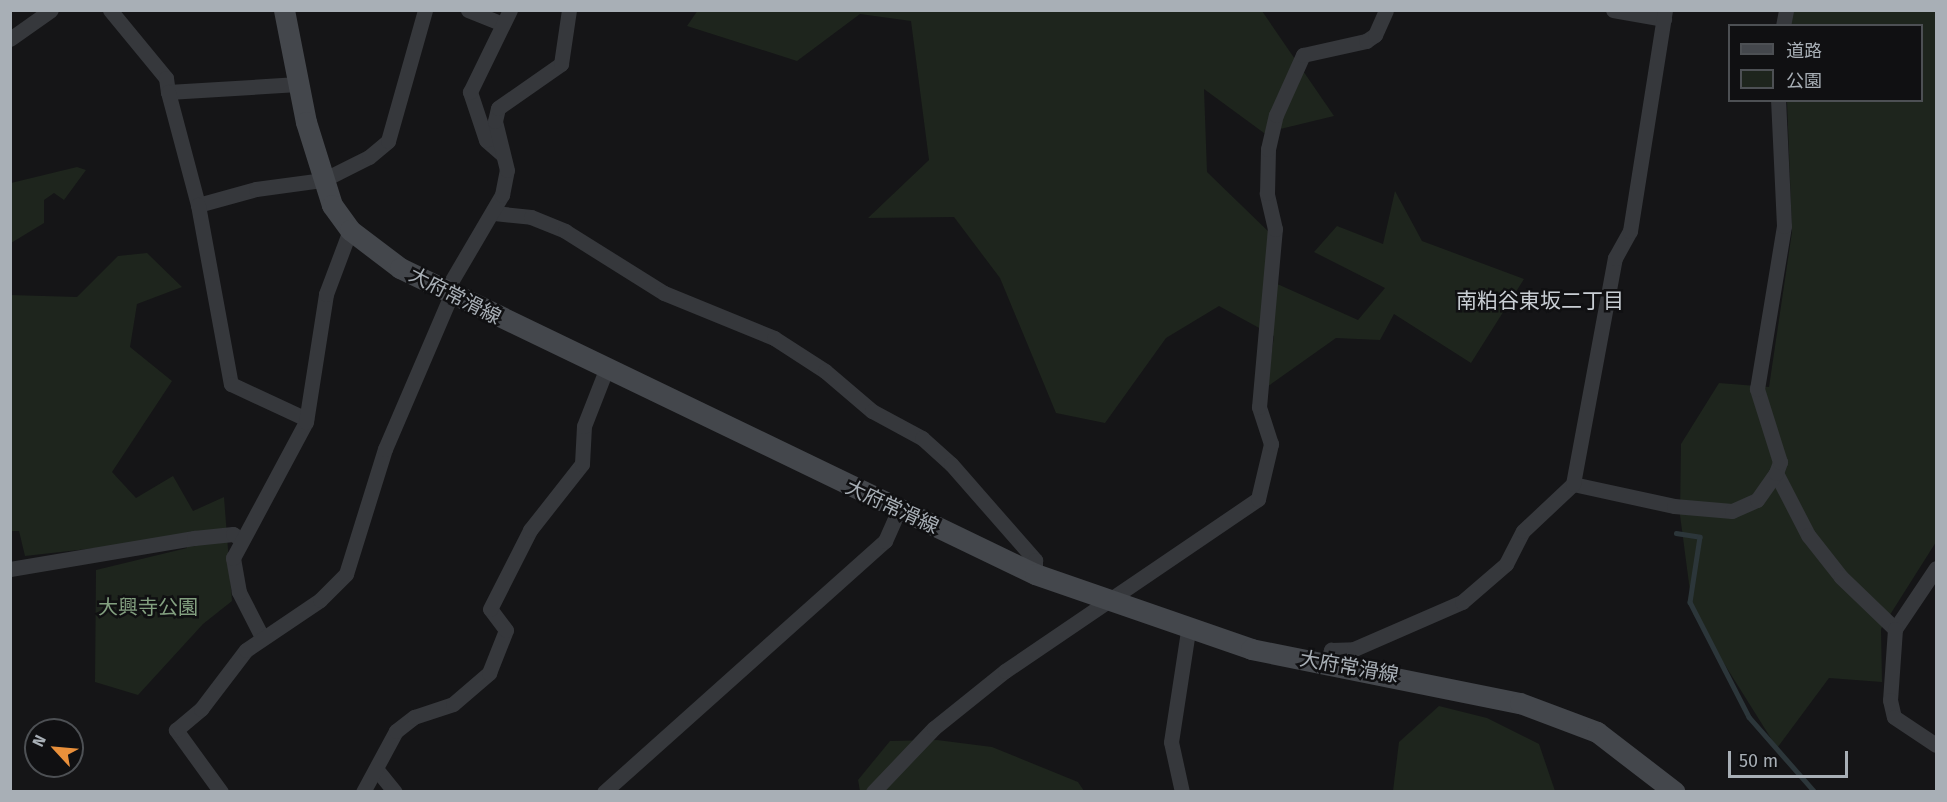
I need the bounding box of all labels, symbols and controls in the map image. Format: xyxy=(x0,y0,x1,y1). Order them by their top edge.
legend xyxy=(1728,24,1923,102)
text: 道路 xyxy=(1786,40,1822,62)
text: 公園 xyxy=(1786,70,1822,92)
street label: 大府常滑線 xyxy=(405,263,505,329)
district label: 南粕谷東坂二丁目 xyxy=(1456,288,1624,314)
street label: 大府常滑線 xyxy=(842,475,942,539)
park label: 大興寺公園 xyxy=(98,595,198,619)
street label: 大府常滑線 xyxy=(1298,646,1400,688)
north arrow xyxy=(24,718,84,778)
text: N xyxy=(28,732,50,750)
scale bar xyxy=(1731,739,1851,777)
text: 50 m xyxy=(1739,750,1778,772)

